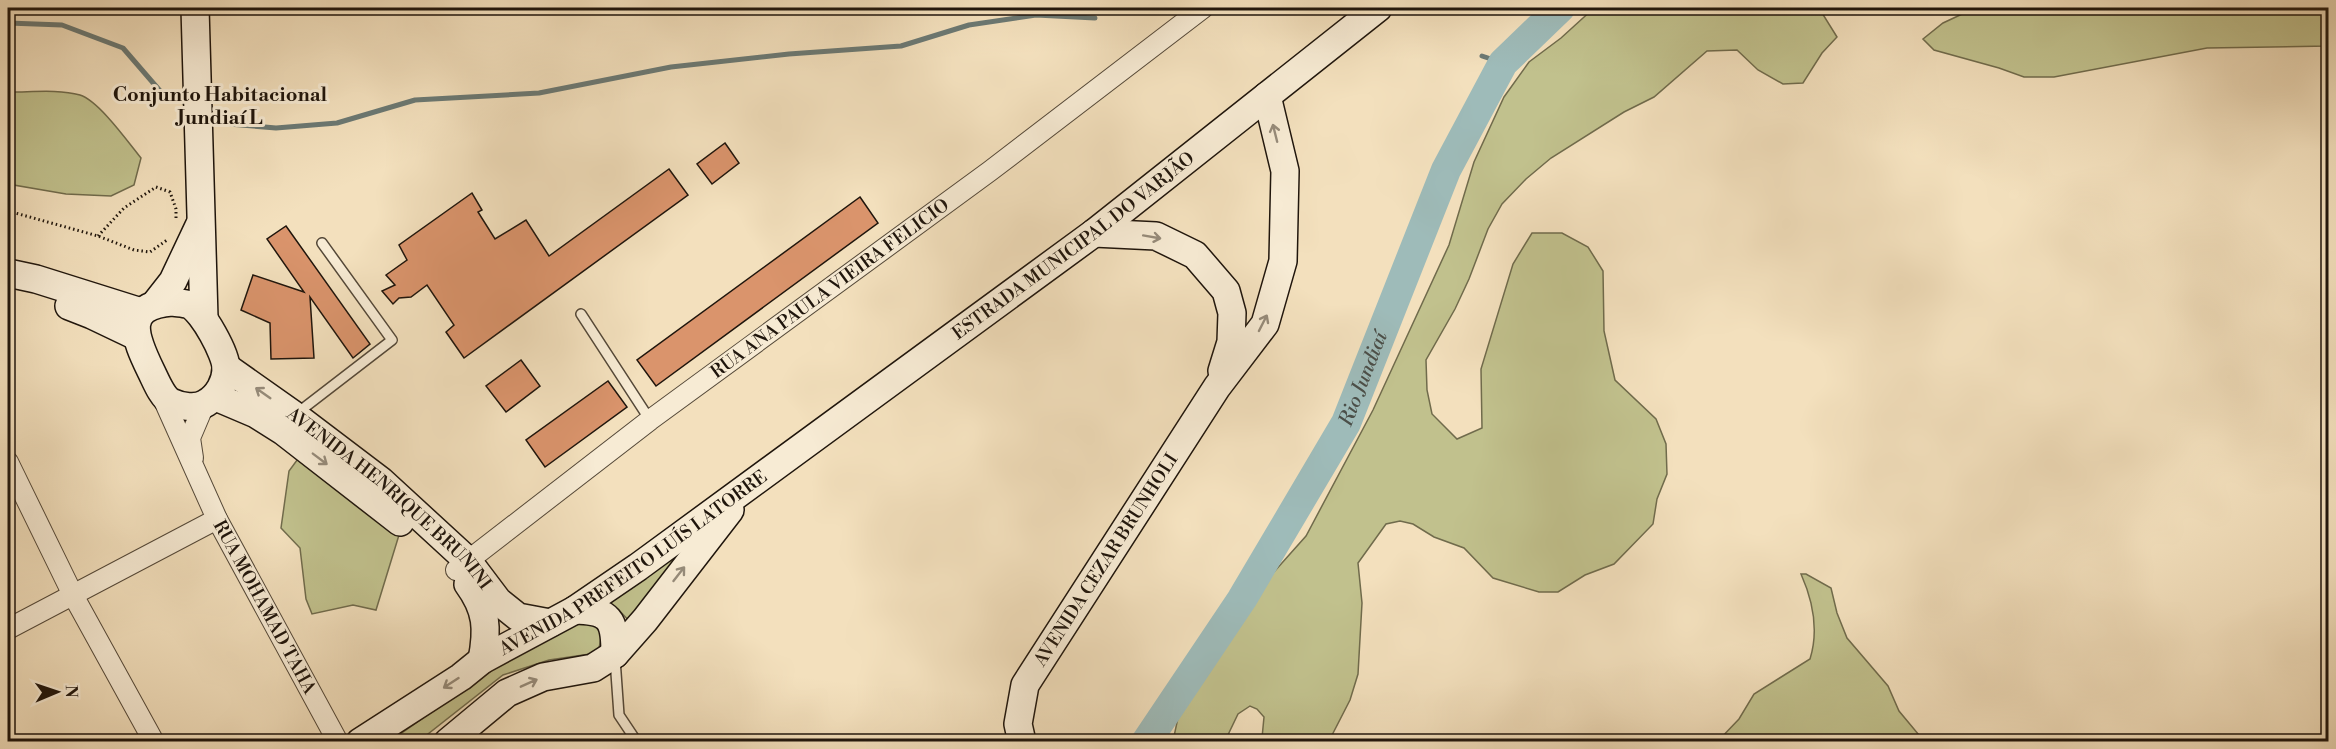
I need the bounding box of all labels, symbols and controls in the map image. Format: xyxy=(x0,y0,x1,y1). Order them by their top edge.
district label: Conjunto Habitacional Jundiaí L xyxy=(113,83,328,131)
one-way arrow xyxy=(1269,123,1281,142)
street label: ESTRADA MUNICIPAL DO VARJÃO xyxy=(947,146,1199,345)
street label: RUA ANA PAULA VIEIRA FELICIO xyxy=(706,193,954,383)
one-way arrow xyxy=(1142,232,1161,243)
one-way arrow xyxy=(1257,315,1269,332)
water label: Rio Jundiaí xyxy=(1333,326,1394,431)
one-way arrow xyxy=(256,387,272,399)
street label: AVENIDA HENRIQUE BRUNINI xyxy=(281,401,497,594)
street label: AVENIDA CEZAR BRUNHOLI xyxy=(1028,449,1183,671)
one-way arrow xyxy=(311,452,327,465)
street label: AVENIDA PREFEITO LUÍS LATORRE xyxy=(494,465,771,661)
street label: RUA MOHAMAD TAHA xyxy=(208,516,322,699)
one-way arrow xyxy=(673,566,686,582)
north arrow xyxy=(27,662,87,722)
one-way arrow xyxy=(443,677,460,689)
one-way arrow xyxy=(519,677,537,689)
text: N xyxy=(61,685,81,699)

